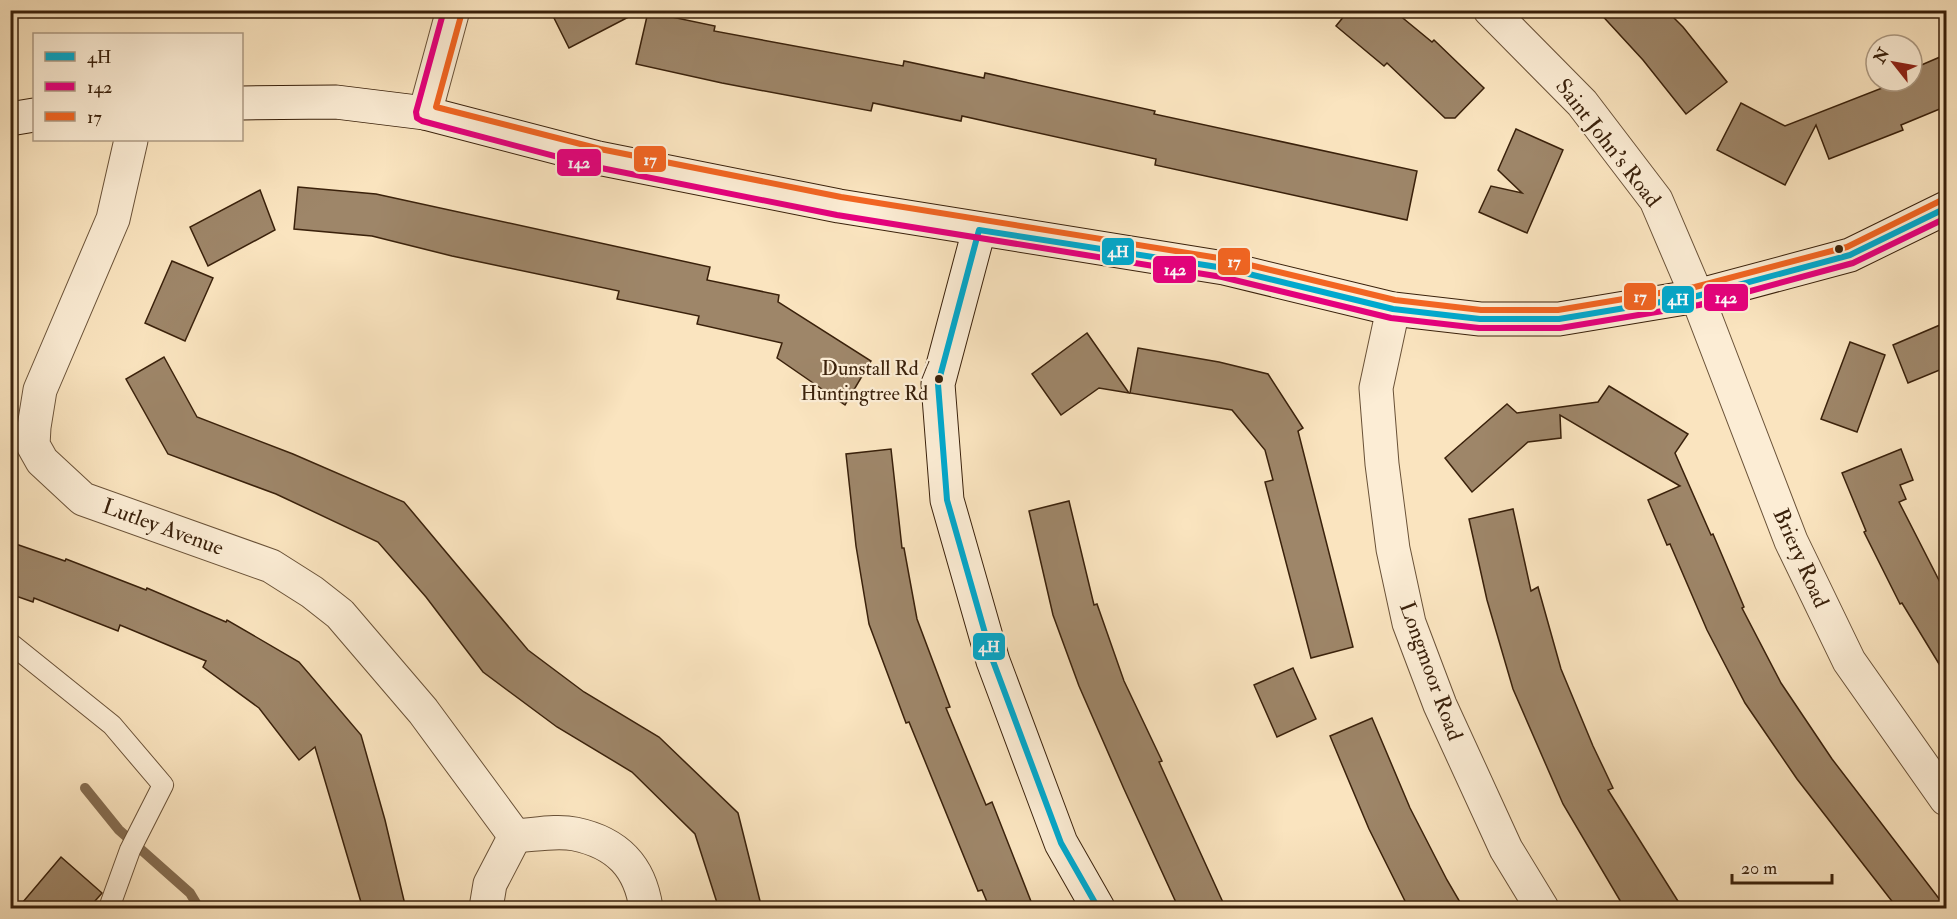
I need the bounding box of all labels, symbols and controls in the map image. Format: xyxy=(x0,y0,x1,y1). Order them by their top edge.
legend xyxy=(33,33,243,141)
north arrow xyxy=(1864,33,1924,93)
text: N xyxy=(1869,44,1895,68)
text: 4H xyxy=(87,46,111,69)
street label: Saint John's Road xyxy=(1549,73,1667,213)
text: 142 xyxy=(87,76,112,99)
text: 17 xyxy=(87,106,102,129)
line badge: 17 xyxy=(633,145,667,173)
line badge: 142 xyxy=(556,148,602,177)
text: 17 xyxy=(643,150,657,170)
text: 142 xyxy=(568,153,590,173)
line badge: 4H xyxy=(1101,237,1135,266)
text: 4H xyxy=(1106,242,1129,262)
unlabelled marker xyxy=(1833,243,1845,255)
line badge: 17 xyxy=(1217,247,1251,276)
text: 17 xyxy=(1227,252,1241,272)
line badge: 142 xyxy=(1152,255,1197,284)
text: 142 xyxy=(1164,260,1186,280)
line badge: 17 xyxy=(1623,282,1657,311)
line badge: 142 xyxy=(1703,283,1749,312)
line badge: 4H xyxy=(1661,285,1695,314)
text: 17 xyxy=(1633,287,1647,307)
text: 142 xyxy=(1715,288,1737,308)
text: 4H xyxy=(1666,290,1689,310)
place label: Dunstall Rd / Huntingtree Rd xyxy=(800,356,930,406)
marker: Dunstall Rd / Huntingtree Rd xyxy=(933,373,945,385)
street label: Lutley Avenue xyxy=(98,492,228,562)
street label: Briery Road xyxy=(1767,504,1835,612)
street label: Longmoor Road xyxy=(1393,598,1469,744)
line badge: 4H xyxy=(972,632,1006,661)
text: 4H xyxy=(977,637,1000,657)
scale bar xyxy=(1732,847,1832,885)
text: 20 m xyxy=(1741,857,1777,880)

